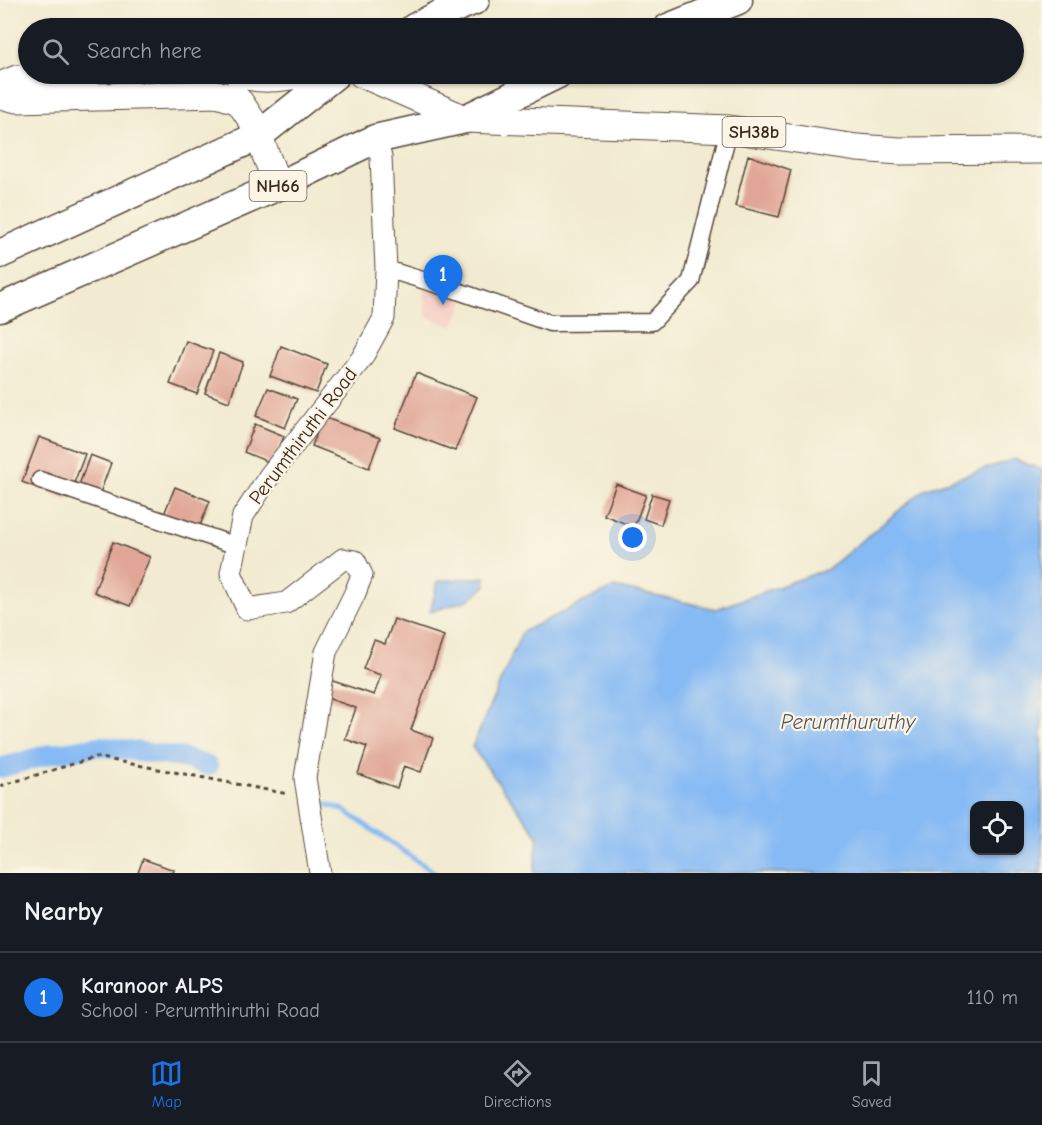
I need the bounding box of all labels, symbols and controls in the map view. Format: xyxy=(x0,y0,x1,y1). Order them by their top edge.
search box xyxy=(18,18,1024,84)
icon: search xyxy=(39,35,72,68)
text: Search here xyxy=(87,38,202,64)
road number: SH38b xyxy=(722,117,786,147)
road number: NH66 xyxy=(250,171,306,201)
pin: 1 xyxy=(424,256,462,305)
street label: Perumthiruthi Road xyxy=(244,363,362,509)
your location xyxy=(618,523,647,552)
water label: Perumthuruthy xyxy=(781,710,917,734)
map controls xyxy=(970,801,1024,855)
button: locate xyxy=(970,801,1024,855)
text: Nearby xyxy=(24,897,103,927)
text: Karanoor ALPS xyxy=(81,973,223,999)
text: 1 xyxy=(40,986,47,1009)
text: 110 m xyxy=(967,986,1018,1009)
text: School · Perumthiruthi Road xyxy=(81,999,320,1022)
tab: Map xyxy=(150,1057,183,1111)
tab: Directions xyxy=(484,1057,551,1111)
tab: Saved xyxy=(852,1057,892,1111)

